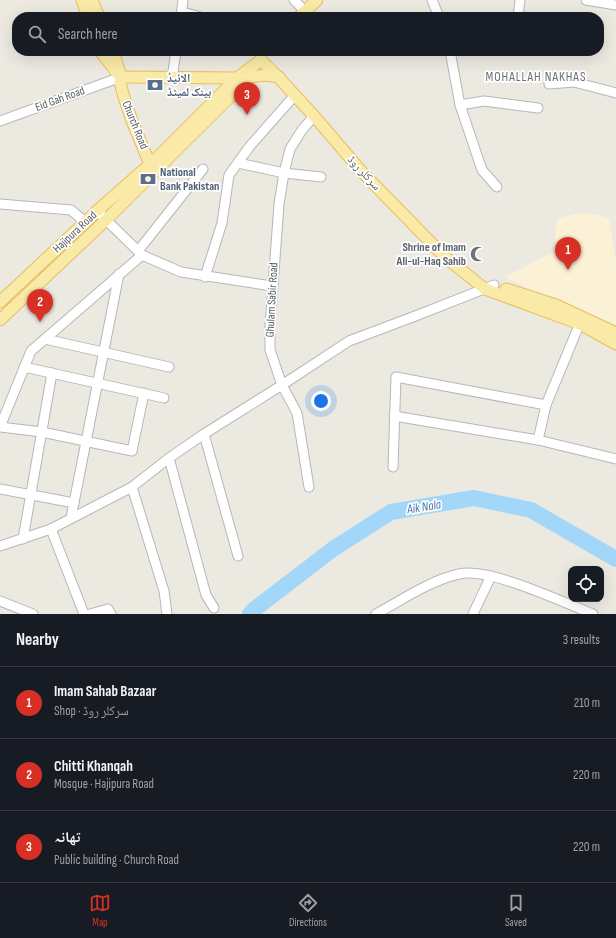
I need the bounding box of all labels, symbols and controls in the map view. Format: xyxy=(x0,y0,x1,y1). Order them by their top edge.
search box xyxy=(12,12,604,56)
icon: search xyxy=(26,23,48,45)
text: Search here xyxy=(58,25,118,44)
district label: MOHALLAH NAKHAS xyxy=(485,69,587,85)
place label: الائیڈ بینک لمیٹڈ xyxy=(167,71,211,100)
bank icon: الائیڈ بینک لمیٹڈ xyxy=(146,76,164,94)
pin: 3 xyxy=(234,82,260,115)
street label: Eid Gah Road xyxy=(33,83,87,115)
street label: Church Road xyxy=(118,99,152,151)
street label: سرکلر روڈ xyxy=(344,152,384,194)
place label: National Bank Pakistan xyxy=(160,165,219,194)
bank icon: National Bank Pakistan xyxy=(139,170,157,188)
street label: Hajipura Road xyxy=(50,208,100,256)
pin: 1 xyxy=(555,237,581,270)
place label: Shrine of Imam Ali-ul-Haq Sahib xyxy=(396,240,466,269)
mosque icon: Shrine of Imam Ali-ul-Haq Sahib xyxy=(469,245,487,263)
street label: Ghulam Sabir Road xyxy=(263,262,281,338)
pin: 2 xyxy=(27,289,53,322)
your location xyxy=(311,391,331,411)
water label: Aik Nala xyxy=(405,496,443,518)
map controls xyxy=(568,566,604,602)
button: locate xyxy=(568,566,604,602)
text: Nearby xyxy=(16,630,59,650)
text: 3 results xyxy=(563,632,600,648)
text: Imam Sahab Bazaar xyxy=(54,682,156,701)
text: 1 xyxy=(26,695,32,711)
text: 210 m xyxy=(574,695,600,711)
text: Shop · سرکلر روڈ xyxy=(54,703,129,719)
text: Chitti Khanqah xyxy=(54,757,133,776)
text: 2 xyxy=(26,767,32,783)
text: 220 m xyxy=(573,767,600,783)
text: Mosque · Hajipura Road xyxy=(54,776,154,792)
text: تھانہ xyxy=(54,828,81,847)
text: 3 xyxy=(26,839,32,855)
text: 220 m xyxy=(573,839,600,855)
text: Public building · Church Road xyxy=(54,852,179,868)
tab: Map xyxy=(89,892,111,929)
tab: Directions xyxy=(289,892,327,929)
tab: Saved xyxy=(505,892,527,929)

